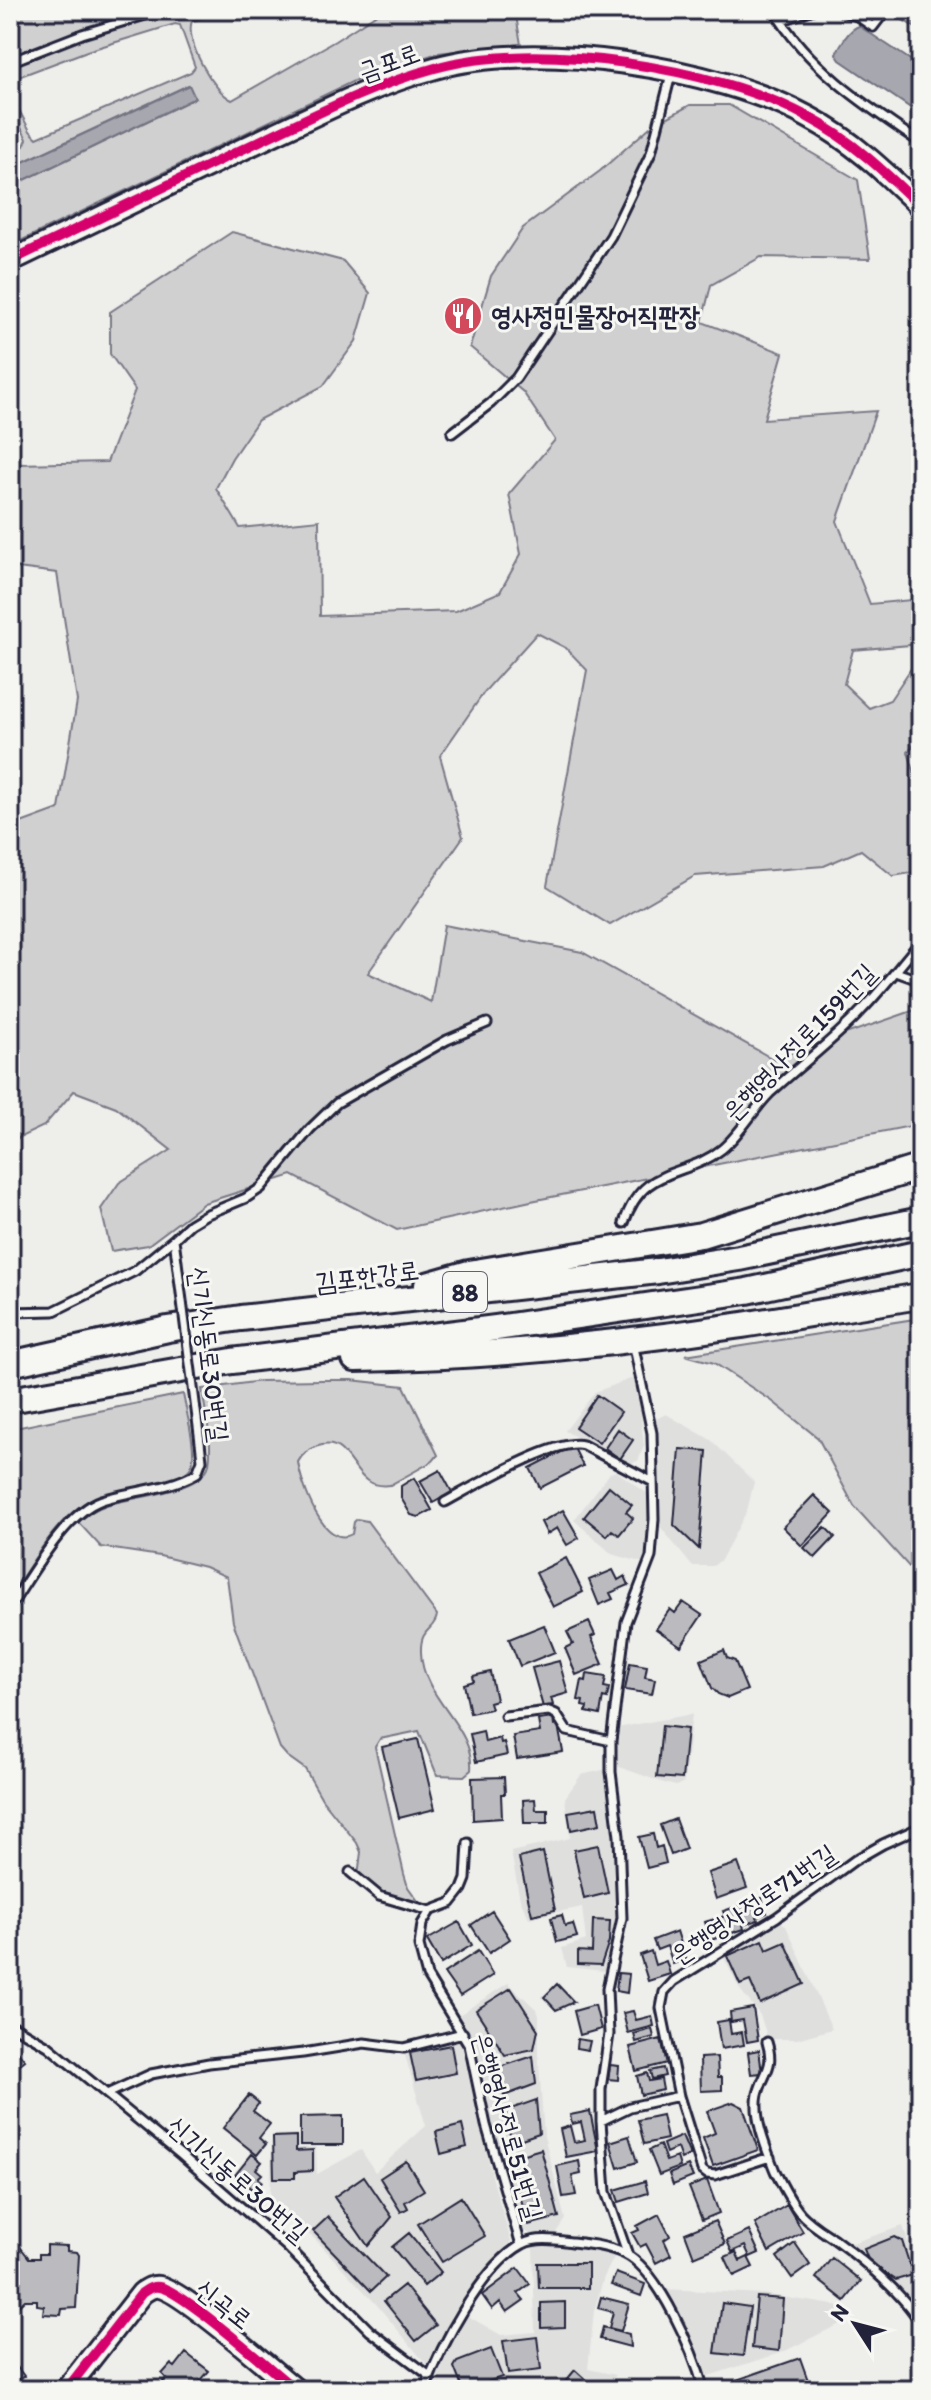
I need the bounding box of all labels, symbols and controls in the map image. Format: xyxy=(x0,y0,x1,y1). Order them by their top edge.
street label: 금포로 xyxy=(354,36,424,88)
restaurant icon: 영사정민물장어직판장 xyxy=(442,295,484,337)
place label: 영사정민물장어직판장 xyxy=(491,300,700,332)
street label: 은행영사정로159번길 xyxy=(716,956,882,1127)
street label: 김포한강로 xyxy=(313,1254,421,1298)
street label: 신기신동로30번길 xyxy=(182,1264,236,1444)
road number: 88 xyxy=(443,1272,487,1312)
street label: 은행영사정로71번길 xyxy=(664,1837,842,1971)
street label: 은행영사정로51번길 xyxy=(466,2029,550,2223)
street label: 신기신동로30번길 xyxy=(161,2109,315,2249)
street label: 신곡로 xyxy=(189,2272,259,2336)
north arrow xyxy=(815,2284,895,2364)
text: N xyxy=(824,2299,855,2326)

